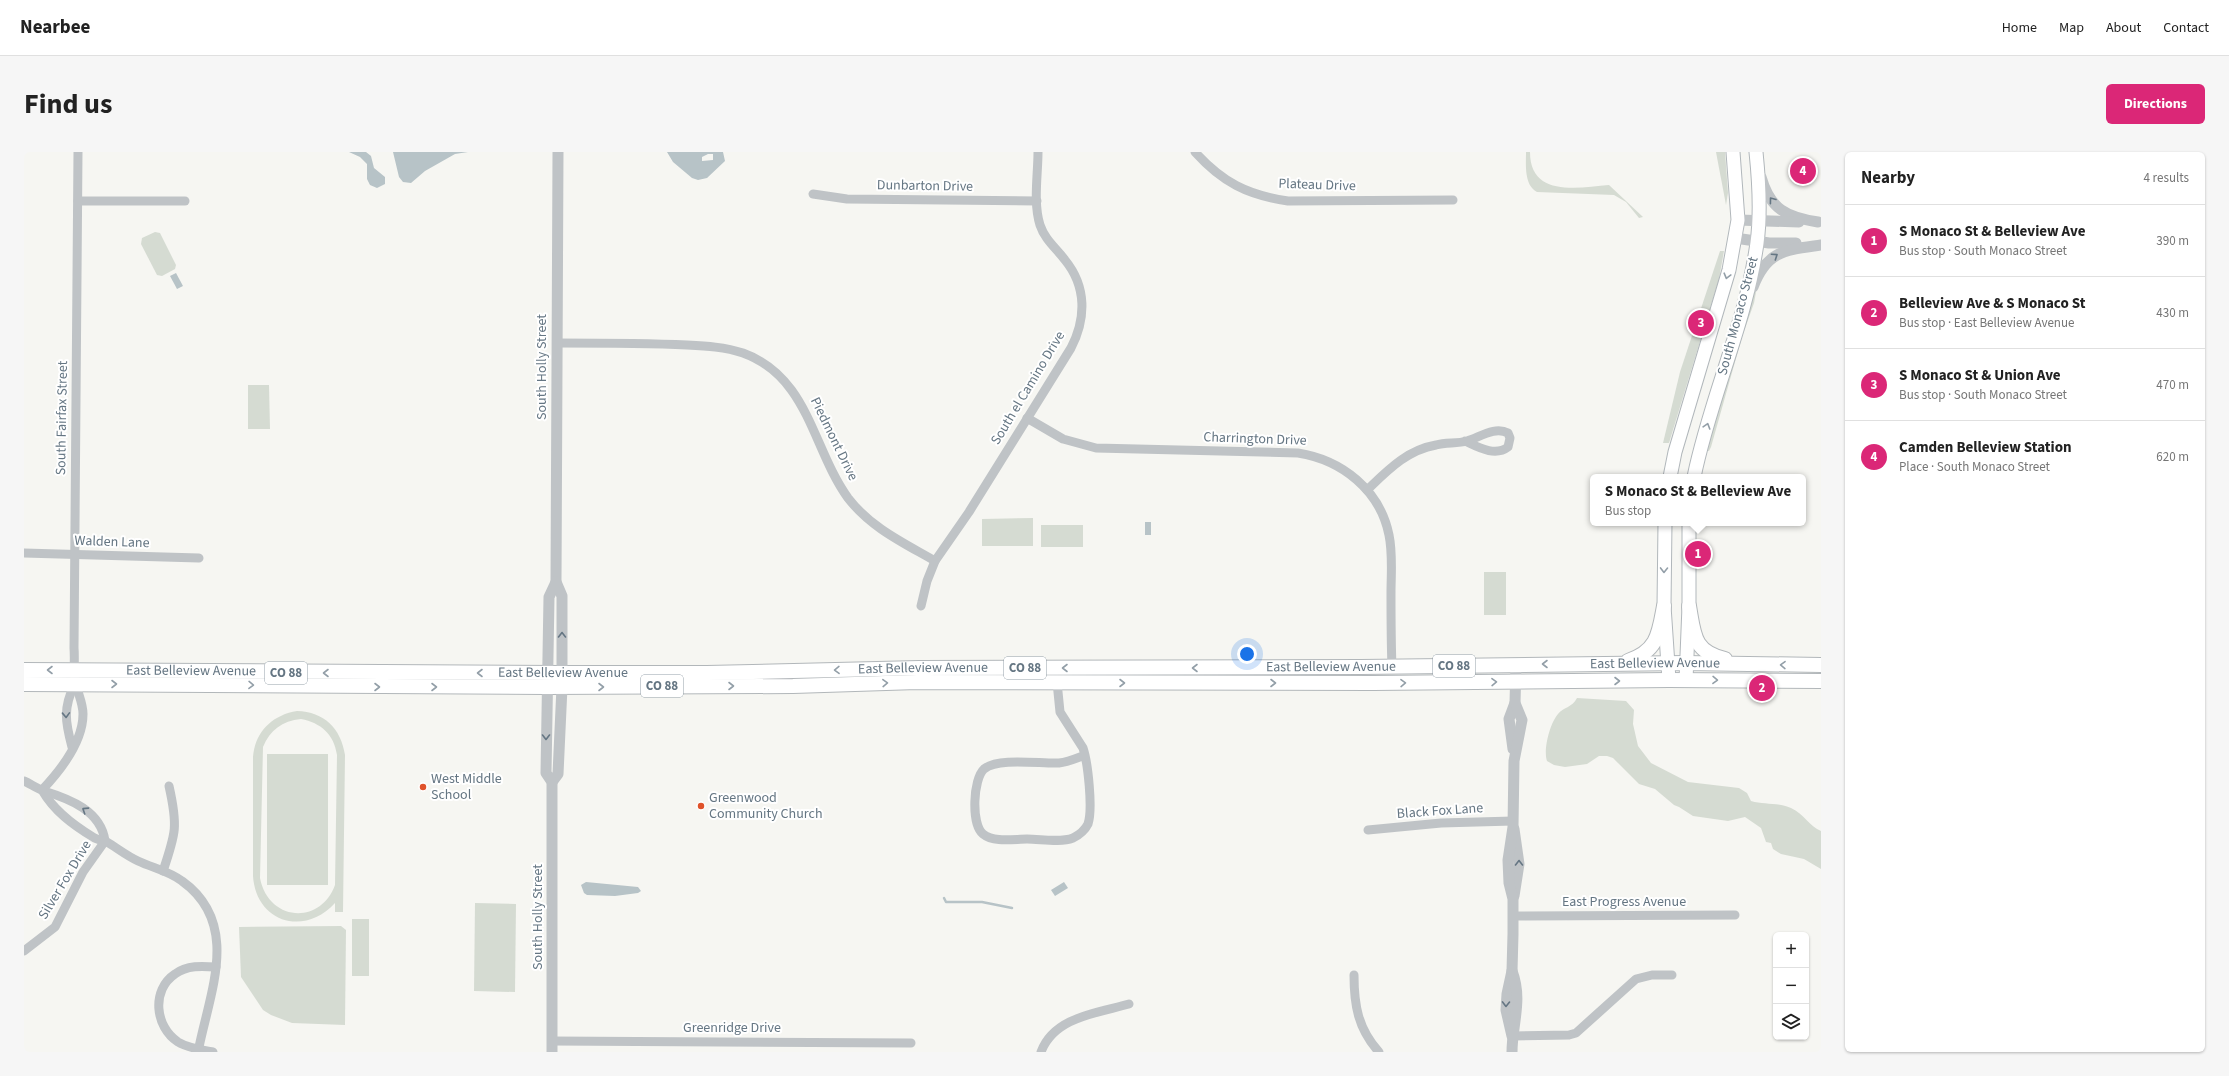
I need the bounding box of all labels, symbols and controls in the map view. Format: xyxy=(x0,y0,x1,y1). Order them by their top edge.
text: Nearbee xyxy=(20,14,90,41)
text: Home xyxy=(2002,18,2037,38)
text: Map xyxy=(2059,18,2084,38)
text: About xyxy=(2106,18,2141,38)
text: Contact xyxy=(2163,18,2209,38)
text: Find us xyxy=(24,84,112,124)
button: Directions xyxy=(2106,84,2205,124)
pin: 4 xyxy=(1790,156,1816,186)
text: Nearby xyxy=(1861,166,1915,190)
text: 4 results xyxy=(2144,169,2189,187)
street label: Plateau Drive xyxy=(1278,174,1356,196)
street label: Dunbarton Drive xyxy=(877,175,973,197)
one-way arrow xyxy=(1769,198,1776,205)
text: S Monaco St & Belleview Ave xyxy=(1899,221,2085,242)
text: 1 xyxy=(1871,232,1877,250)
text: 390 m xyxy=(2156,232,2189,250)
text: Bus stop · South Monaco Street xyxy=(1899,242,2067,260)
street label: South Monaco Street xyxy=(1713,254,1763,377)
one-way arrow xyxy=(1770,254,1777,261)
one-way arrow xyxy=(1723,273,1732,280)
text: Belleview Ave & S Monaco St xyxy=(1899,293,2085,314)
text: 2 xyxy=(1871,304,1877,322)
text: 430 m xyxy=(2156,304,2189,322)
pin: 3 xyxy=(1688,308,1714,338)
street label: South Holly Street xyxy=(532,314,552,420)
text: Bus stop · East Belleview Avenue xyxy=(1899,314,2074,332)
street label: South el Camino Drive xyxy=(986,327,1070,449)
street label: South Fairfax Street xyxy=(51,360,73,475)
text: S Monaco St & Union Ave xyxy=(1899,365,2061,386)
text: 3 xyxy=(1871,376,1877,394)
text: 470 m xyxy=(2156,376,2189,394)
text: Bus stop · South Monaco Street xyxy=(1899,386,2067,404)
street label: Piedmont Drive xyxy=(805,394,863,484)
one-way arrow xyxy=(1702,423,1711,430)
street label: Charrington Drive xyxy=(1203,427,1307,451)
text: Camden Belleview Station xyxy=(1899,437,2072,458)
text: 4 xyxy=(1871,448,1877,466)
text: 620 m xyxy=(2156,448,2189,466)
text: Place · South Monaco Street xyxy=(1899,458,2050,476)
popup xyxy=(1590,474,1806,526)
text: S Monaco St & Belleview Ave xyxy=(1605,481,1791,502)
text: Bus stop xyxy=(1605,502,1651,520)
street label: Walden Lane xyxy=(74,531,150,553)
pin: 1 xyxy=(1685,539,1711,569)
one-way arrow xyxy=(1660,567,1669,573)
one-way arrow xyxy=(558,632,566,638)
your location xyxy=(1237,644,1257,664)
street label: East Belleview Avenue xyxy=(1590,653,1720,674)
road number: CO 88 xyxy=(1433,655,1475,677)
road number: CO 88 xyxy=(1004,657,1046,679)
street label: East Belleview Avenue xyxy=(1266,657,1396,677)
street label: East Belleview Avenue xyxy=(858,658,988,679)
one-way arrow xyxy=(1542,660,1548,668)
street label: East Belleview Avenue xyxy=(126,661,256,681)
one-way arrow xyxy=(1780,661,1786,669)
road number: CO 88 xyxy=(265,662,307,684)
street label: East Belleview Avenue xyxy=(498,663,628,683)
one-way arrow xyxy=(1062,664,1068,672)
one-way arrow xyxy=(1192,664,1198,672)
one-way arrow xyxy=(834,665,840,674)
one-way arrow xyxy=(47,666,53,674)
one-way arrow xyxy=(323,669,329,677)
one-way arrow xyxy=(477,669,483,677)
pin: 2 xyxy=(1749,673,1775,703)
road number: CO 88 xyxy=(641,675,683,697)
one-way arrow xyxy=(1712,676,1718,684)
one-way arrow xyxy=(1614,677,1620,685)
one-way arrow xyxy=(1491,678,1497,686)
one-way arrow xyxy=(882,679,888,687)
one-way arrow xyxy=(1119,679,1125,687)
one-way arrow xyxy=(1270,679,1276,687)
one-way arrow xyxy=(1400,679,1406,687)
one-way arrow xyxy=(111,680,117,688)
one-way arrow xyxy=(248,681,254,689)
one-way arrow xyxy=(728,682,734,690)
one-way arrow xyxy=(374,683,380,691)
one-way arrow xyxy=(431,683,437,691)
one-way arrow xyxy=(598,683,604,691)
one-way arrow xyxy=(62,712,71,718)
one-way arrow xyxy=(542,734,550,740)
place label: West Middle School xyxy=(431,769,502,805)
marker: West Middle School xyxy=(418,782,428,792)
place label: Greenwood Community Church xyxy=(709,788,823,824)
street label: Black Fox Lane xyxy=(1396,798,1484,824)
marker: Greenwood Community Church xyxy=(696,801,706,811)
one-way arrow xyxy=(82,807,89,815)
street label: Silver Fox Drive xyxy=(33,837,97,923)
one-way arrow xyxy=(1515,860,1523,866)
street label: South Holly Street xyxy=(528,864,548,970)
street label: East Progress Avenue xyxy=(1562,892,1686,912)
map controls xyxy=(1773,932,1809,1040)
button: + xyxy=(1773,932,1809,968)
button: − xyxy=(1773,968,1809,1004)
one-way arrow xyxy=(1502,1001,1510,1007)
button: layers xyxy=(1773,1004,1809,1040)
street label: Greenridge Drive xyxy=(683,1018,781,1038)

